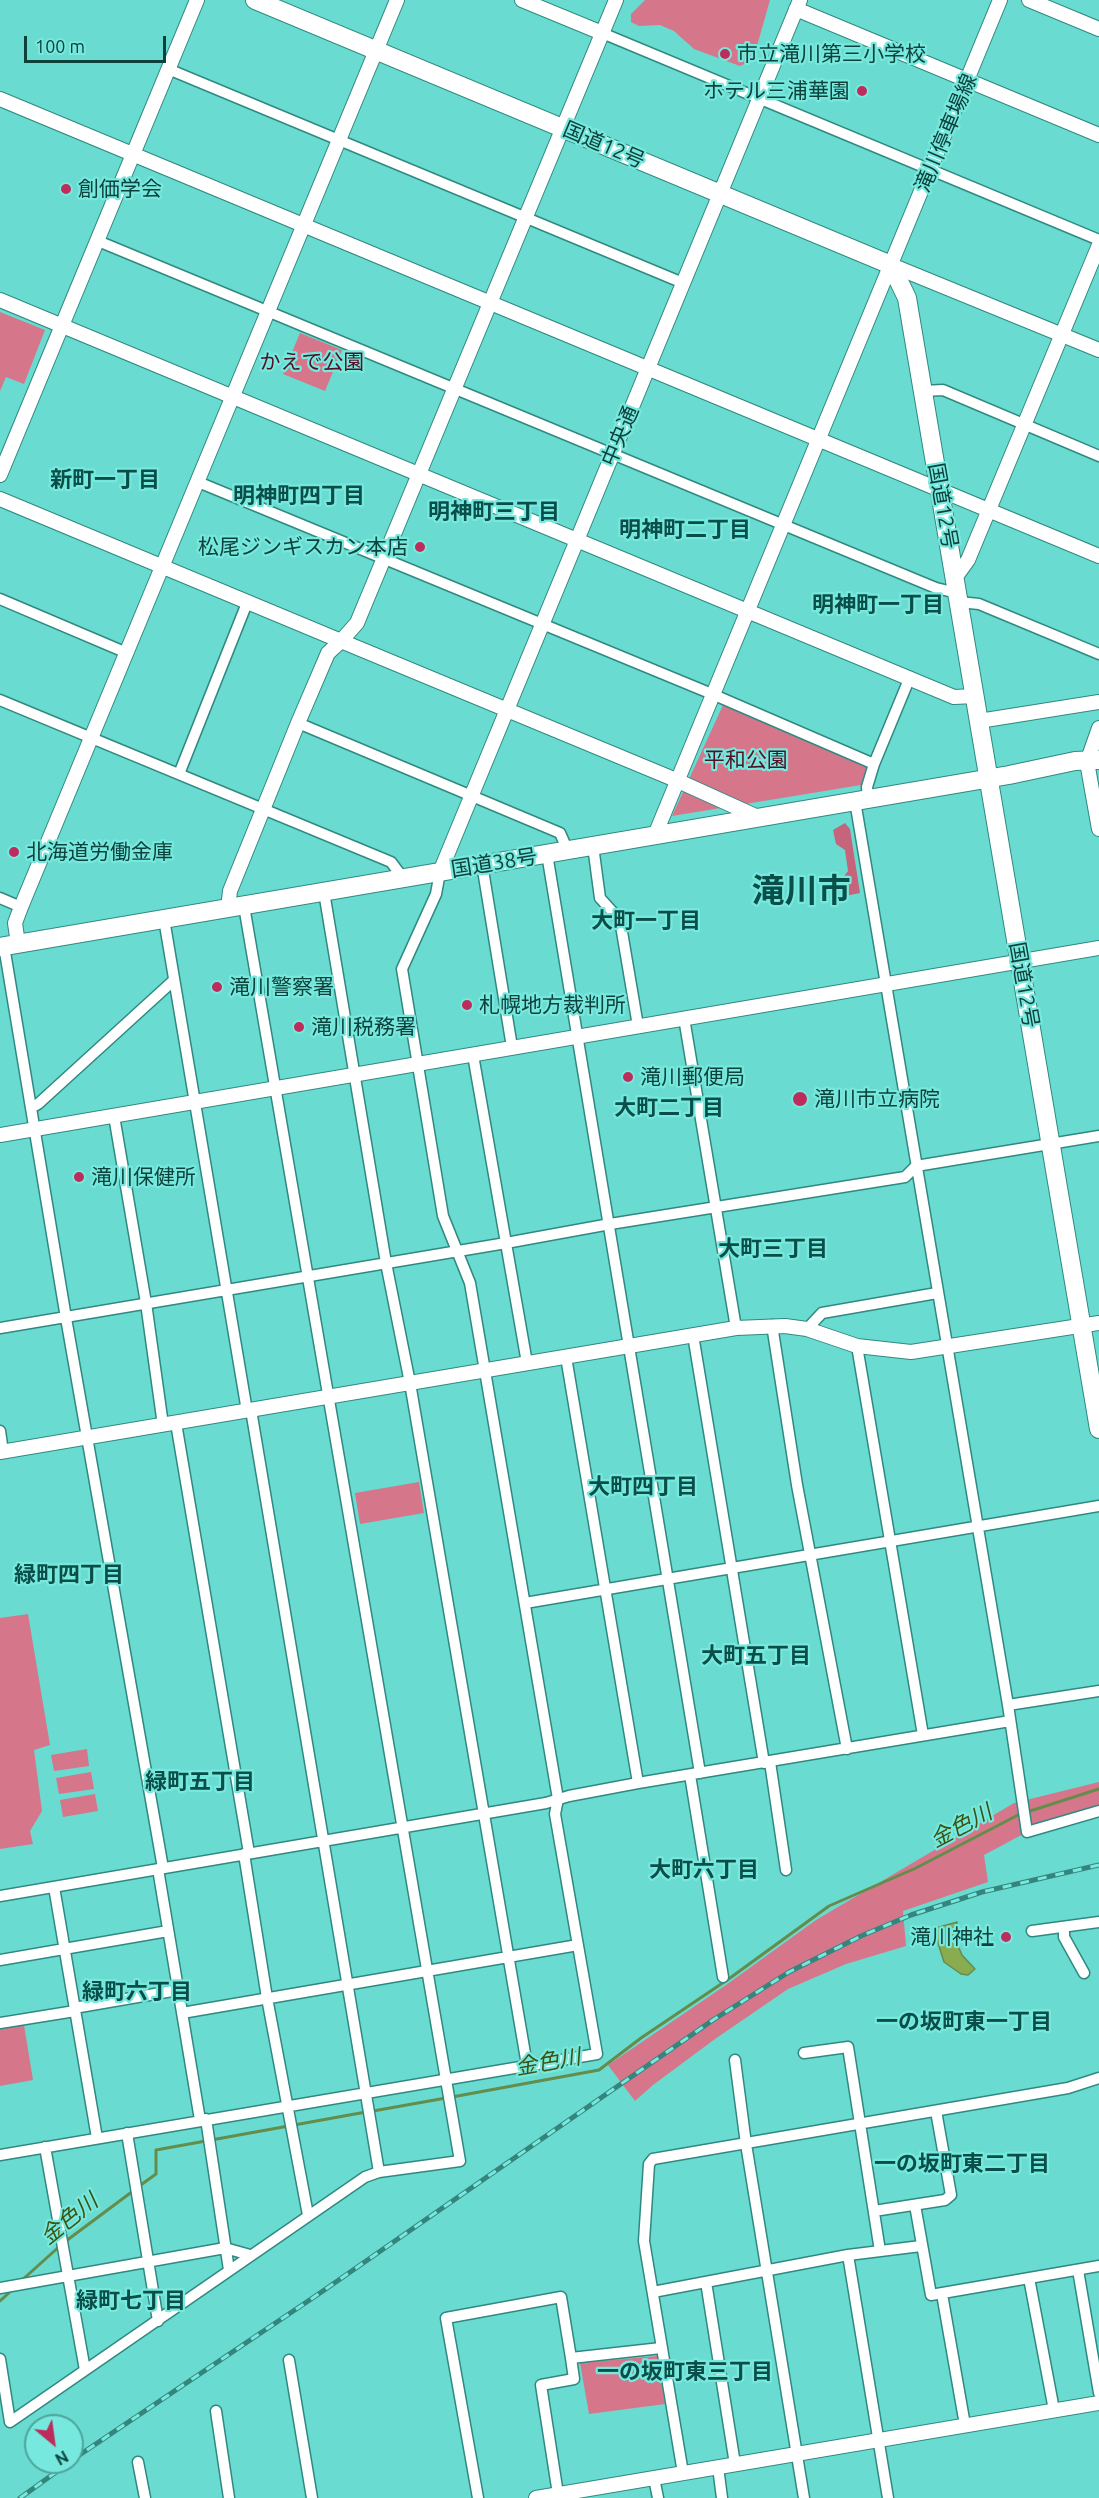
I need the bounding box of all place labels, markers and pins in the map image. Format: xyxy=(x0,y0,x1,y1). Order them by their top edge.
place label: 市立滝川第三小学校 xyxy=(737,41,926,67)
marker: 市立滝川第三小学校 xyxy=(718,47,732,61)
place label: ホテル三浦華園 xyxy=(703,78,850,104)
marker: ホテル三浦華園 xyxy=(855,84,869,98)
place label: 創価学会 xyxy=(78,176,162,202)
marker: 創価学会 xyxy=(59,182,73,196)
place label: 松尾ジンギスカン本店 xyxy=(198,534,408,560)
marker: 松尾ジンギスカン本店 xyxy=(413,540,427,554)
place label: 北海道労働金庫 xyxy=(26,839,173,865)
marker: 北海道労働金庫 xyxy=(7,845,21,859)
place label: 滝川警察署 xyxy=(229,974,334,1000)
marker: 滝川警察署 xyxy=(210,980,224,994)
place label: 札幌地方裁判所 xyxy=(479,992,626,1018)
marker: 札幌地方裁判所 xyxy=(460,998,474,1012)
place label: 滝川税務署 xyxy=(311,1014,416,1040)
marker: 滝川税務署 xyxy=(292,1020,306,1034)
place label: 滝川郵便局 xyxy=(640,1064,745,1090)
marker: 滝川郵便局 xyxy=(621,1070,635,1084)
place label: 滝川市立病院 xyxy=(814,1086,940,1112)
marker: 滝川市立病院 xyxy=(791,1090,809,1108)
place label: 滝川保健所 xyxy=(91,1164,196,1190)
marker: 滝川保健所 xyxy=(72,1170,86,1184)
place label: 滝川神社 xyxy=(910,1924,994,1950)
marker: 滝川神社 xyxy=(999,1930,1013,1944)

